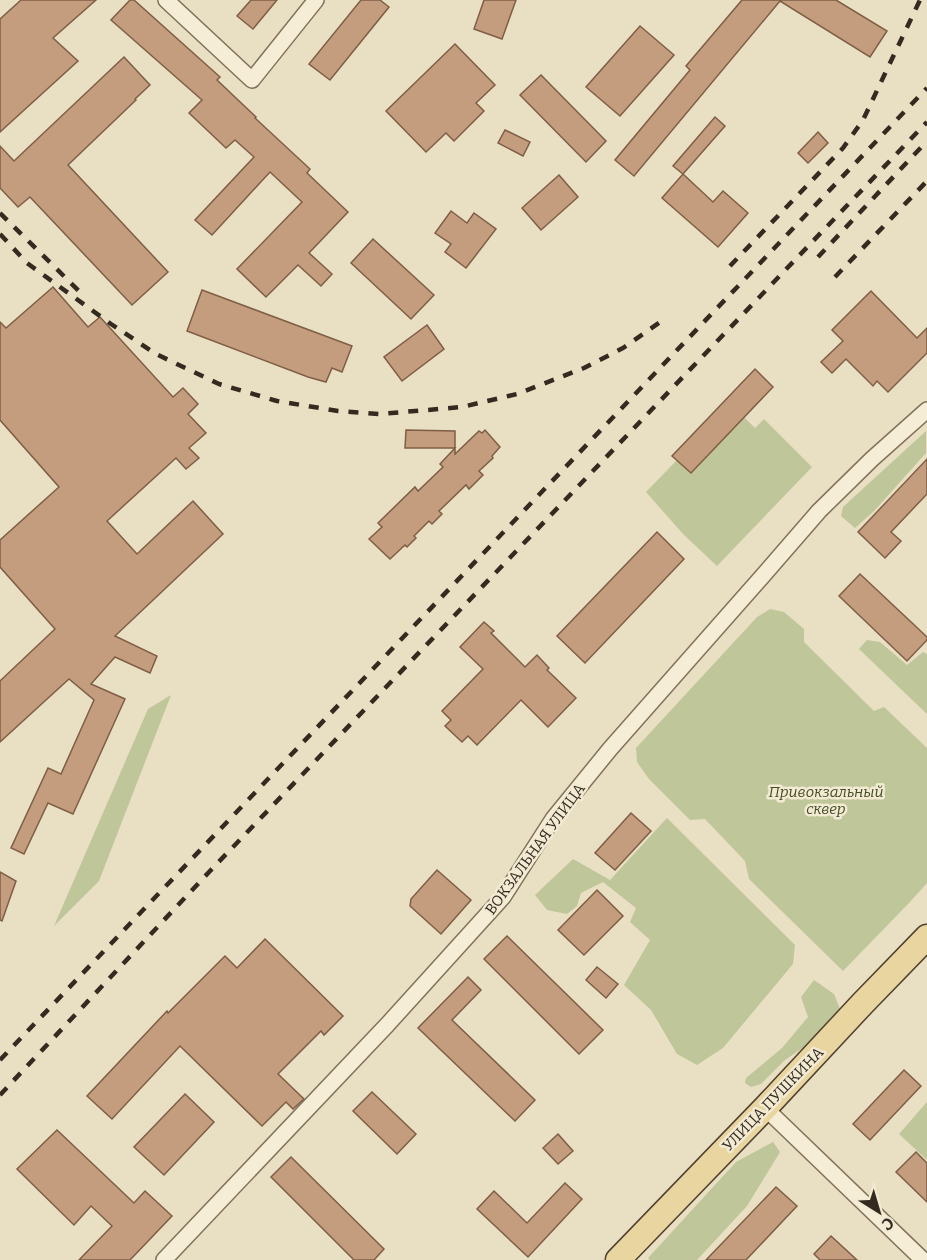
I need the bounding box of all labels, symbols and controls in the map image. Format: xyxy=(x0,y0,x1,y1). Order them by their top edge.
street label: ВОКЗАЛЬНАЯ УЛИЦА xyxy=(481,780,589,918)
park label: Привокзальный сквер xyxy=(768,783,884,818)
street label: УЛИЦА ПУШКИНА xyxy=(719,1043,827,1155)
north arrow xyxy=(849,1182,909,1242)
text: С xyxy=(878,1213,897,1234)

